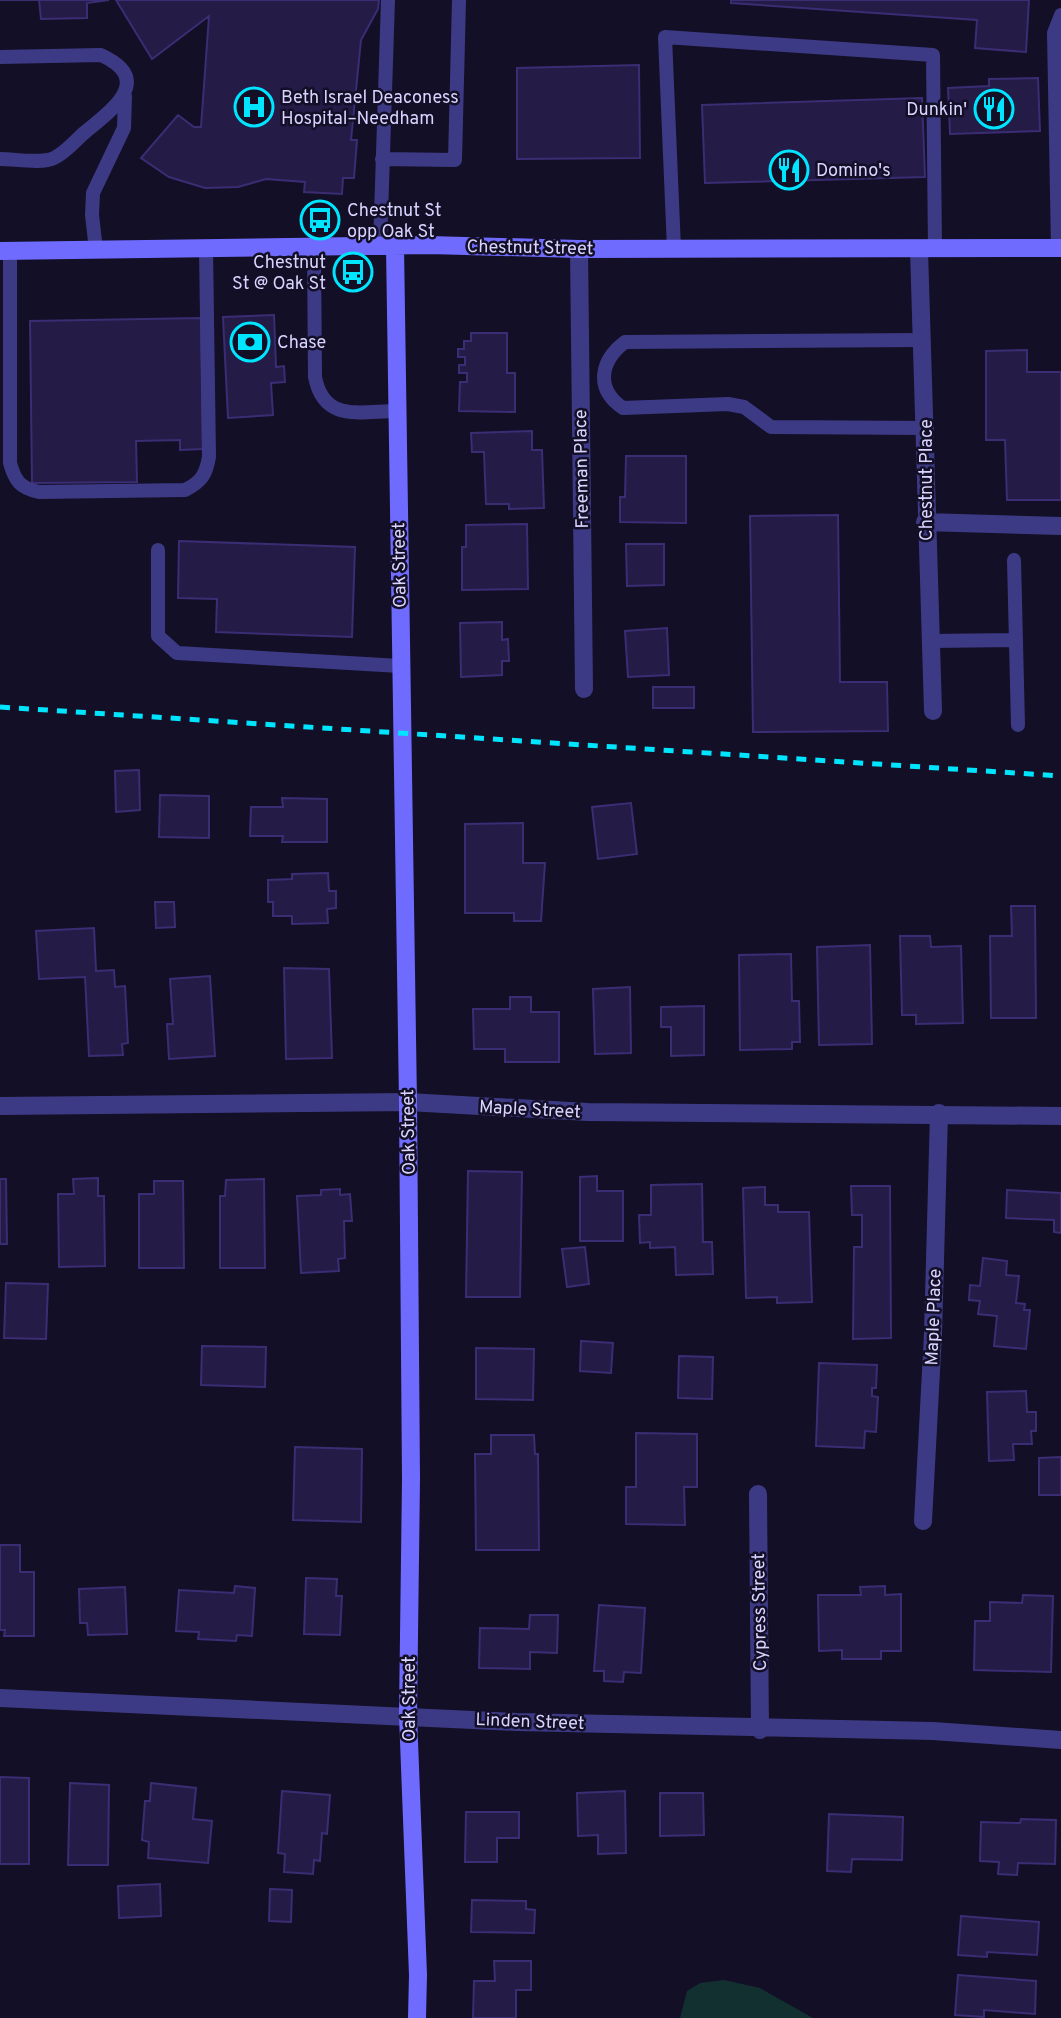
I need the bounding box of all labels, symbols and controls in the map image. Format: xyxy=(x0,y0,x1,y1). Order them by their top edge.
hospital icon: Beth Israel Deaconess Hospital–Needham xyxy=(233,86,275,128)
place label: Beth Israel Deaconess Hospital–Needham xyxy=(281,87,459,131)
restaurant icon: Dunkin' xyxy=(973,88,1015,130)
place label: Dunkin' xyxy=(906,99,967,122)
restaurant icon: Domino's xyxy=(768,149,810,191)
place label: Domino's xyxy=(816,160,891,183)
bus stop icon: Chestnut St opp Oak St xyxy=(299,199,341,241)
place label: Chestnut St opp Oak St xyxy=(347,200,442,244)
street label: Chestnut Street xyxy=(466,236,594,261)
bus stop icon: Chestnut St @ Oak St xyxy=(332,251,374,293)
place label: Chestnut St @ Oak St xyxy=(232,252,326,296)
bank icon: Chase xyxy=(229,321,271,363)
place label: Chase xyxy=(277,332,326,355)
street label: Freeman Place xyxy=(570,409,595,529)
street label: Chestnut Place xyxy=(916,419,939,541)
street label: Oak Street xyxy=(388,522,413,608)
street label: Oak Street xyxy=(397,1089,422,1175)
street label: Maple Street xyxy=(478,1096,581,1125)
street label: Maple Place xyxy=(921,1268,948,1366)
street label: Cypress Street xyxy=(748,1553,773,1671)
street label: Oak Street xyxy=(399,1656,422,1742)
street label: Linden Street xyxy=(475,1709,585,1736)

